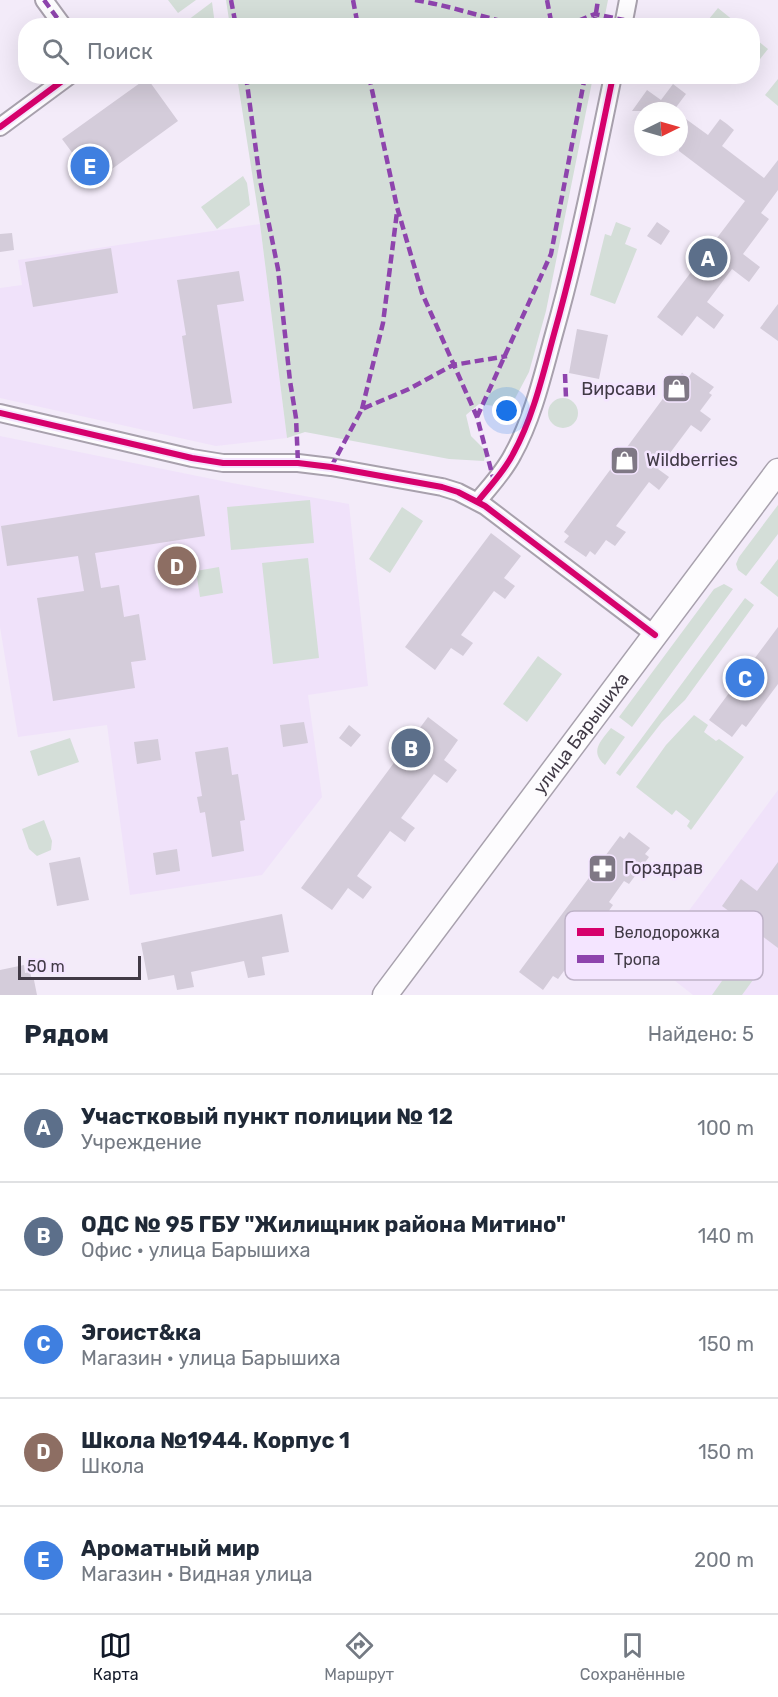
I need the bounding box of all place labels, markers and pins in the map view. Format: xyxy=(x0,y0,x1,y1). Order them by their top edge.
pin: E xyxy=(70,144,110,188)
pin: A xyxy=(688,236,728,280)
shop icon: Вирсави xyxy=(661,373,693,405)
place label: Вирсави xyxy=(581,378,656,400)
shop icon: Wildberries xyxy=(609,444,641,476)
place label: Wildberries xyxy=(646,449,738,471)
pin: D xyxy=(158,544,196,588)
pin: C xyxy=(726,656,764,700)
pin: B xyxy=(392,726,430,771)
pharmacy icon: Горздрав xyxy=(587,852,619,884)
place label: Горздрав xyxy=(624,857,703,879)

